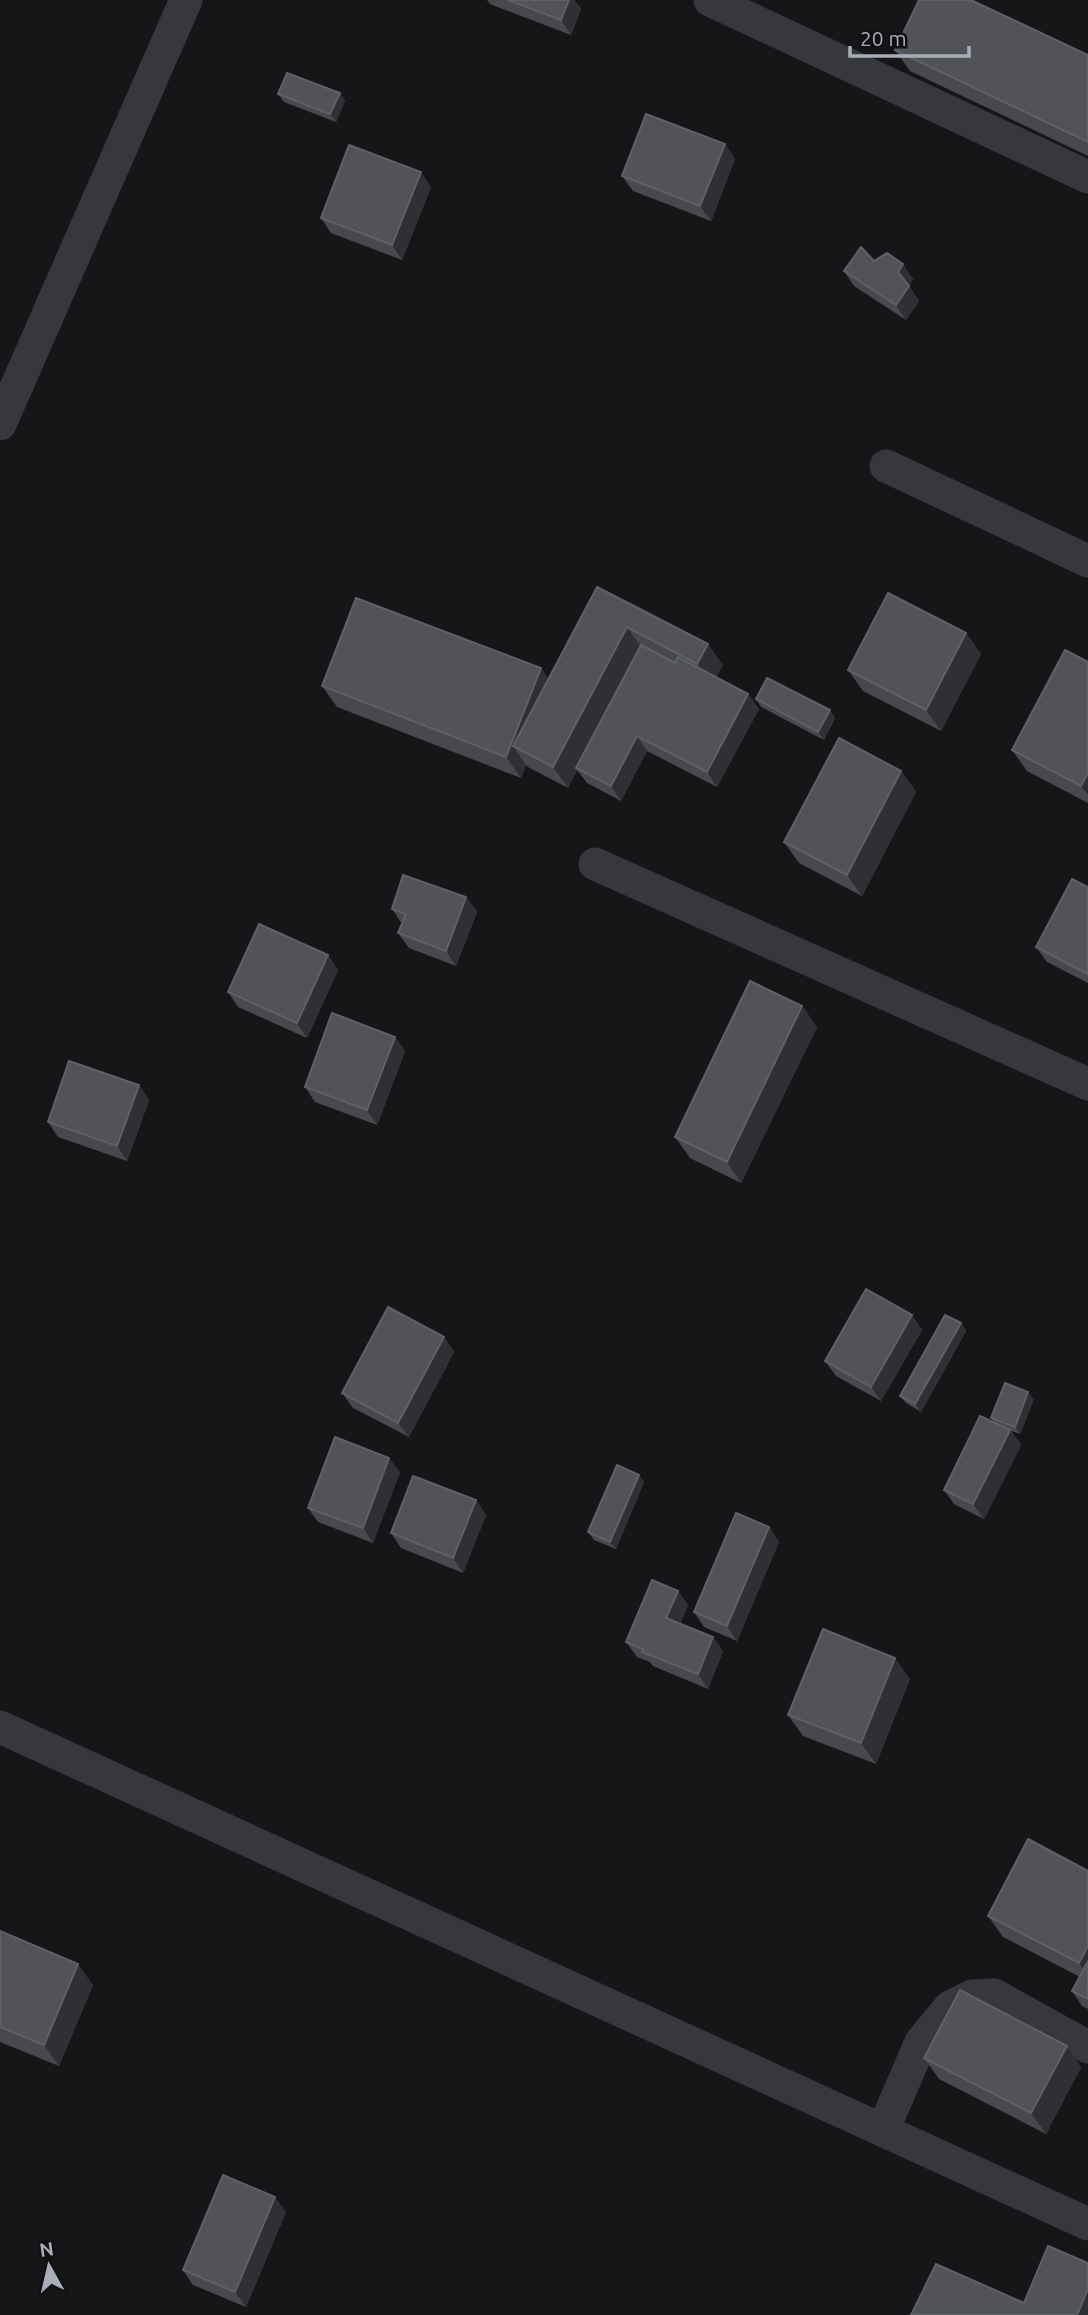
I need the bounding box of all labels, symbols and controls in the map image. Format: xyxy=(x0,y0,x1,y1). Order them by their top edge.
scale bar xyxy=(850,14,969,58)
text: 20 m xyxy=(860,26,907,50)
north arrow xyxy=(14,2231,84,2301)
text: N xyxy=(38,2237,55,2261)

